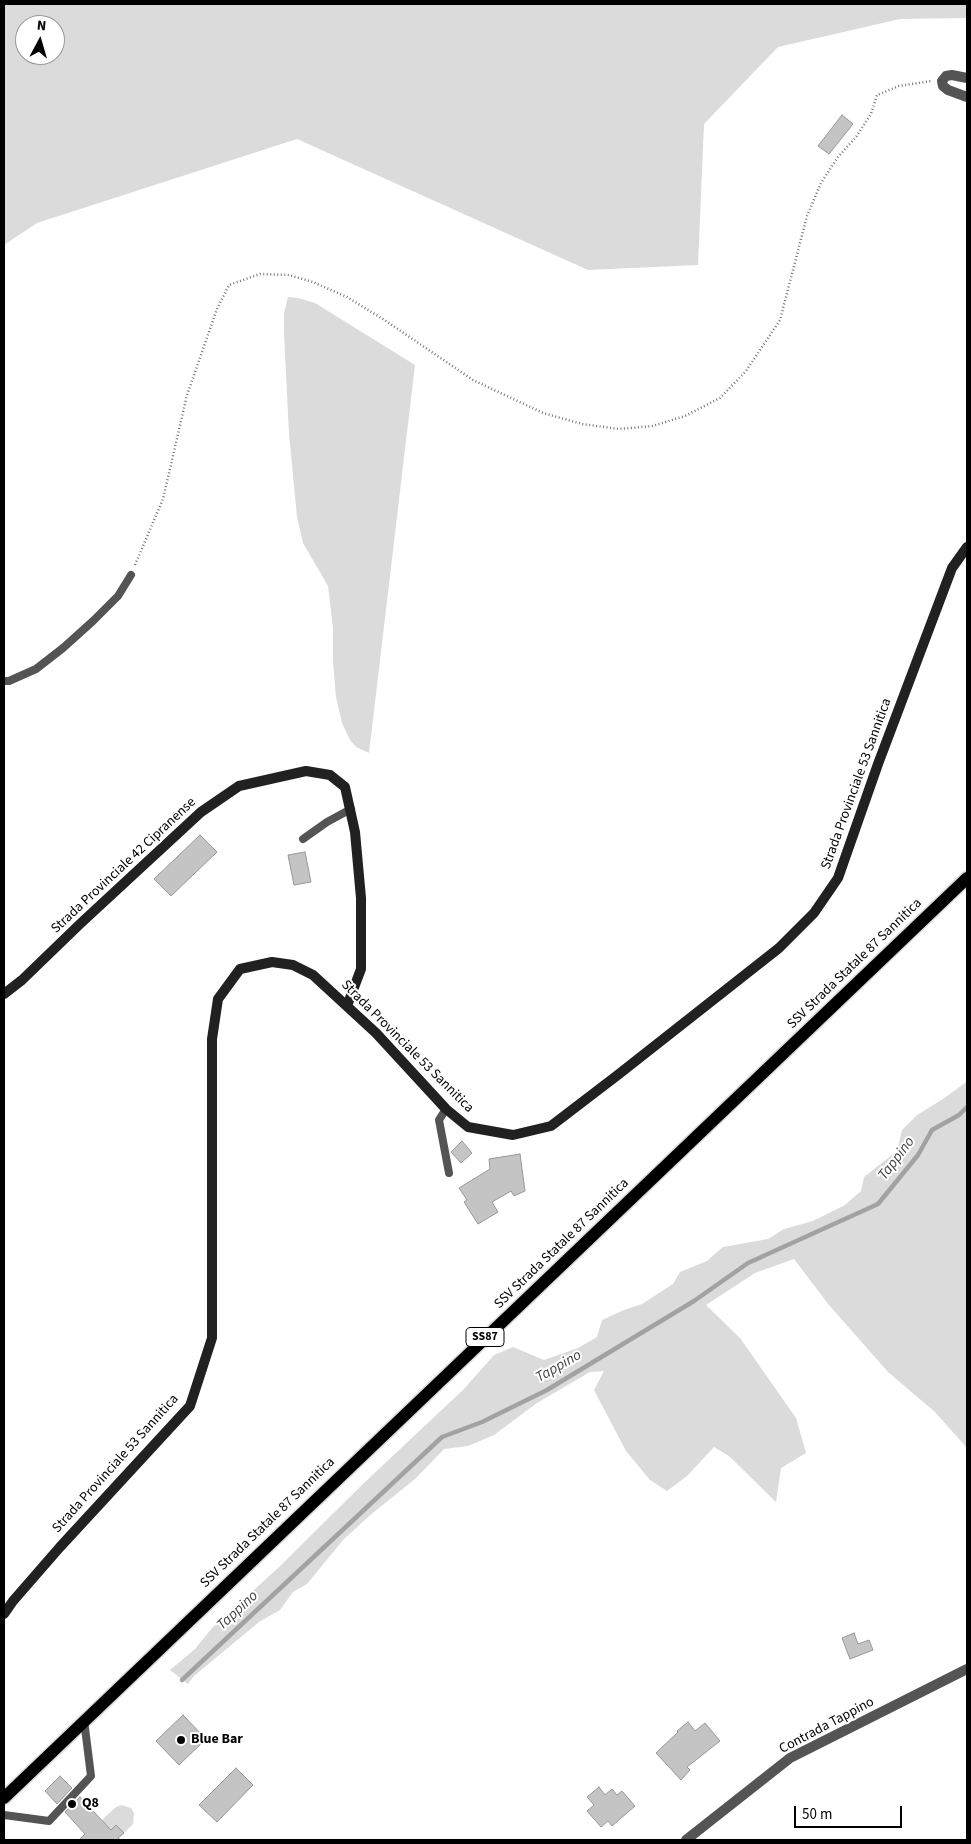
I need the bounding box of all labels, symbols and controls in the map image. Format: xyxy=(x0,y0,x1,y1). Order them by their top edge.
north arrow xyxy=(15,15,65,65)
text: N xyxy=(36,16,47,37)
street label: Strada Provinciale 53 Sannitica xyxy=(818,696,896,872)
street label: Strada Provinciale 42 Cipranense xyxy=(48,794,200,938)
street label: SSV Strada Statale 87 Sannitica xyxy=(784,895,926,1033)
street label: Strada Provinciale 53 Sannitica xyxy=(337,977,477,1117)
water label: Tappino xyxy=(875,1134,919,1184)
street label: SSV Strada Statale 87 Sannitica xyxy=(491,1175,633,1313)
road number: SS87 xyxy=(466,1328,504,1346)
water label: Tappino xyxy=(533,1347,585,1387)
street label: Strada Provinciale 53 Sannitica xyxy=(49,1391,183,1537)
street label: SSV Strada Statale 87 Sannitica xyxy=(197,1454,339,1592)
water label: Tappino xyxy=(214,1587,262,1635)
street label: Contrada Tappino xyxy=(777,1694,877,1758)
place label: Blue Bar xyxy=(191,1732,243,1748)
marker: Blue Bar xyxy=(175,1734,187,1746)
place label: Q8 xyxy=(82,1796,99,1812)
scale bar xyxy=(796,1796,904,1828)
marker: Q8 xyxy=(66,1798,78,1810)
text: 50 m xyxy=(802,1804,832,1825)

